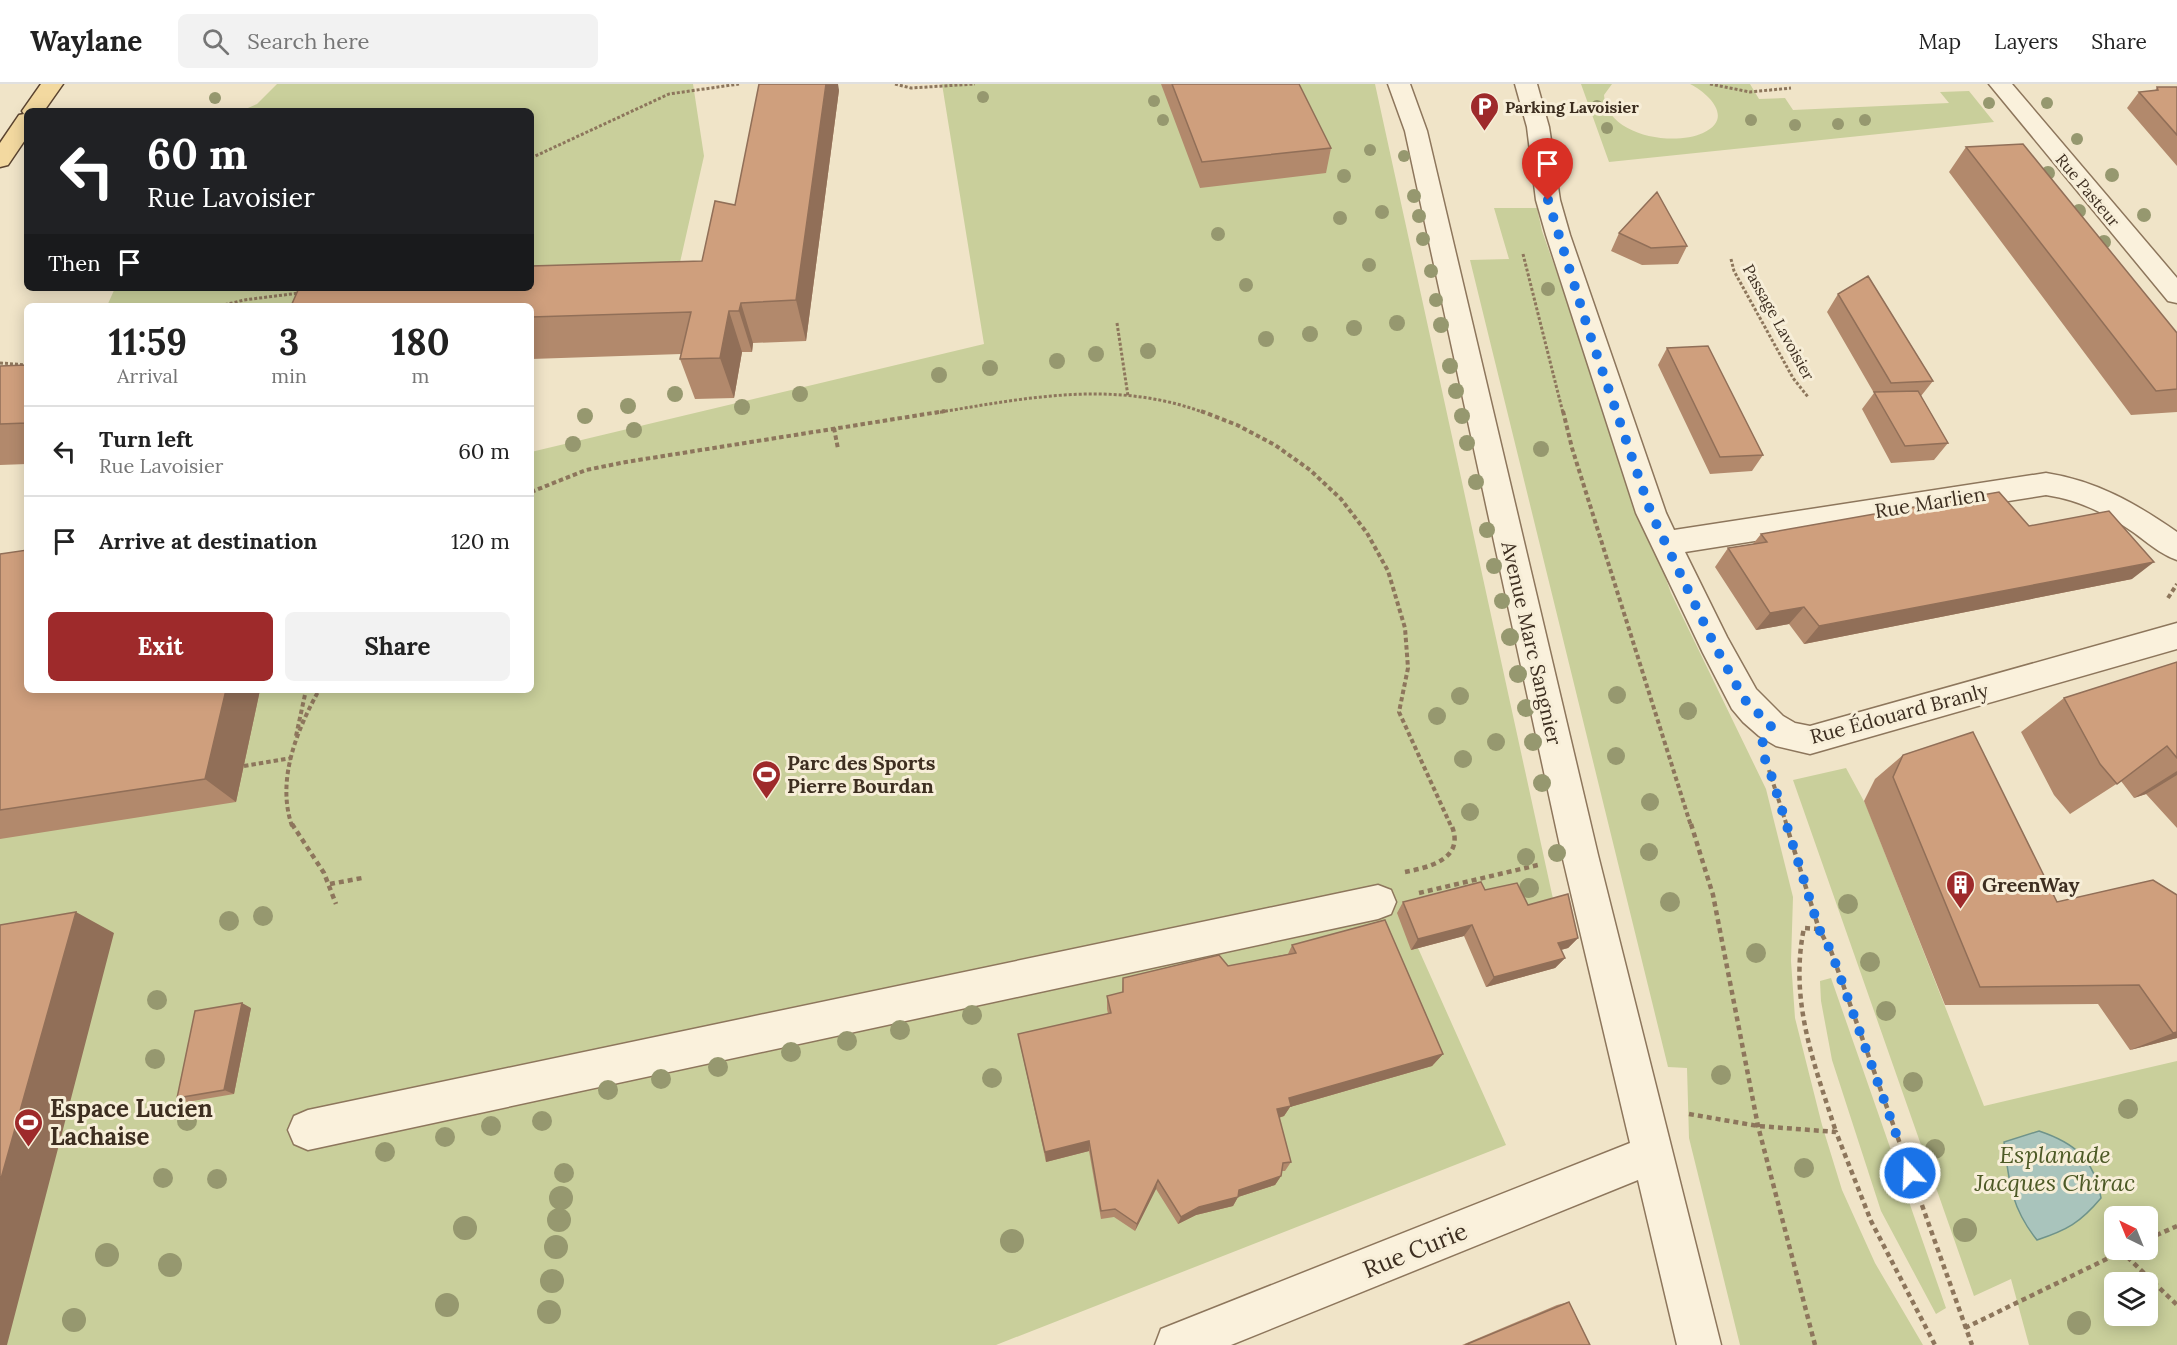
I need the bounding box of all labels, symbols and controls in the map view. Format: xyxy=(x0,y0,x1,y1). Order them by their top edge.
search box xyxy=(178,14,598,68)
text: Waylane xyxy=(30,23,142,59)
icon: search xyxy=(199,25,232,58)
text: Search here xyxy=(247,27,370,55)
text: Map xyxy=(1918,28,1961,55)
text: Layers xyxy=(1994,28,2058,55)
text: Share xyxy=(2091,28,2147,55)
parking icon: Parking Lavoisier xyxy=(1468,91,1500,133)
place label: Parking Lavoisier xyxy=(1505,97,1639,117)
text: 60 m xyxy=(147,127,248,181)
icon: left xyxy=(48,132,126,210)
pin xyxy=(1522,138,1573,200)
icon: arrive xyxy=(1531,147,1564,180)
street label: Rue Pasteur xyxy=(2052,149,2124,231)
text: Rue Lavoisier xyxy=(147,180,315,214)
icon: arrive xyxy=(113,246,146,279)
text: Then xyxy=(48,249,101,277)
street label: Passage Lavoisier xyxy=(1739,260,1819,384)
text: 11:59 xyxy=(108,319,187,365)
text: 3 xyxy=(279,319,299,365)
text: 180 xyxy=(391,319,450,365)
text: Arrival xyxy=(117,363,178,388)
text: min xyxy=(271,363,307,388)
text: m xyxy=(412,363,429,388)
text: Turn left xyxy=(99,425,193,453)
icon: left xyxy=(48,435,81,468)
text: 60 m xyxy=(458,437,510,465)
text: Rue Lavoisier xyxy=(99,453,223,478)
street label: Rue Marlien xyxy=(1873,481,1987,523)
icon: arrive xyxy=(48,525,81,558)
text: Arrive at destination xyxy=(99,527,317,555)
text: 120 m xyxy=(451,527,510,555)
street label: Avenue Marc Sangnier xyxy=(1496,538,1568,748)
button: Exit xyxy=(48,612,273,681)
button: Share xyxy=(285,612,510,681)
street label: Rue Édouard Branly xyxy=(1807,677,1991,749)
place label: Parc des Sports Pierre Bourdan xyxy=(787,750,936,798)
sports icon: Parc des Sports Pierre Bourdan xyxy=(750,758,782,800)
building icon: GreenWay xyxy=(1945,868,1977,910)
place label: GreenWay xyxy=(1982,872,2080,897)
place label: Espace Lucien Lachaise xyxy=(50,1093,213,1152)
sports icon: Espace Lucien Lachaise xyxy=(13,1106,45,1148)
park label: Esplanade Jacques Chirac xyxy=(1974,1139,2135,1198)
position arrow xyxy=(1878,1141,1942,1205)
north arrow xyxy=(2104,1206,2158,1260)
map controls xyxy=(2104,1206,2158,1326)
street label: Rue Curie xyxy=(1358,1215,1472,1285)
button: layers xyxy=(2104,1272,2158,1326)

